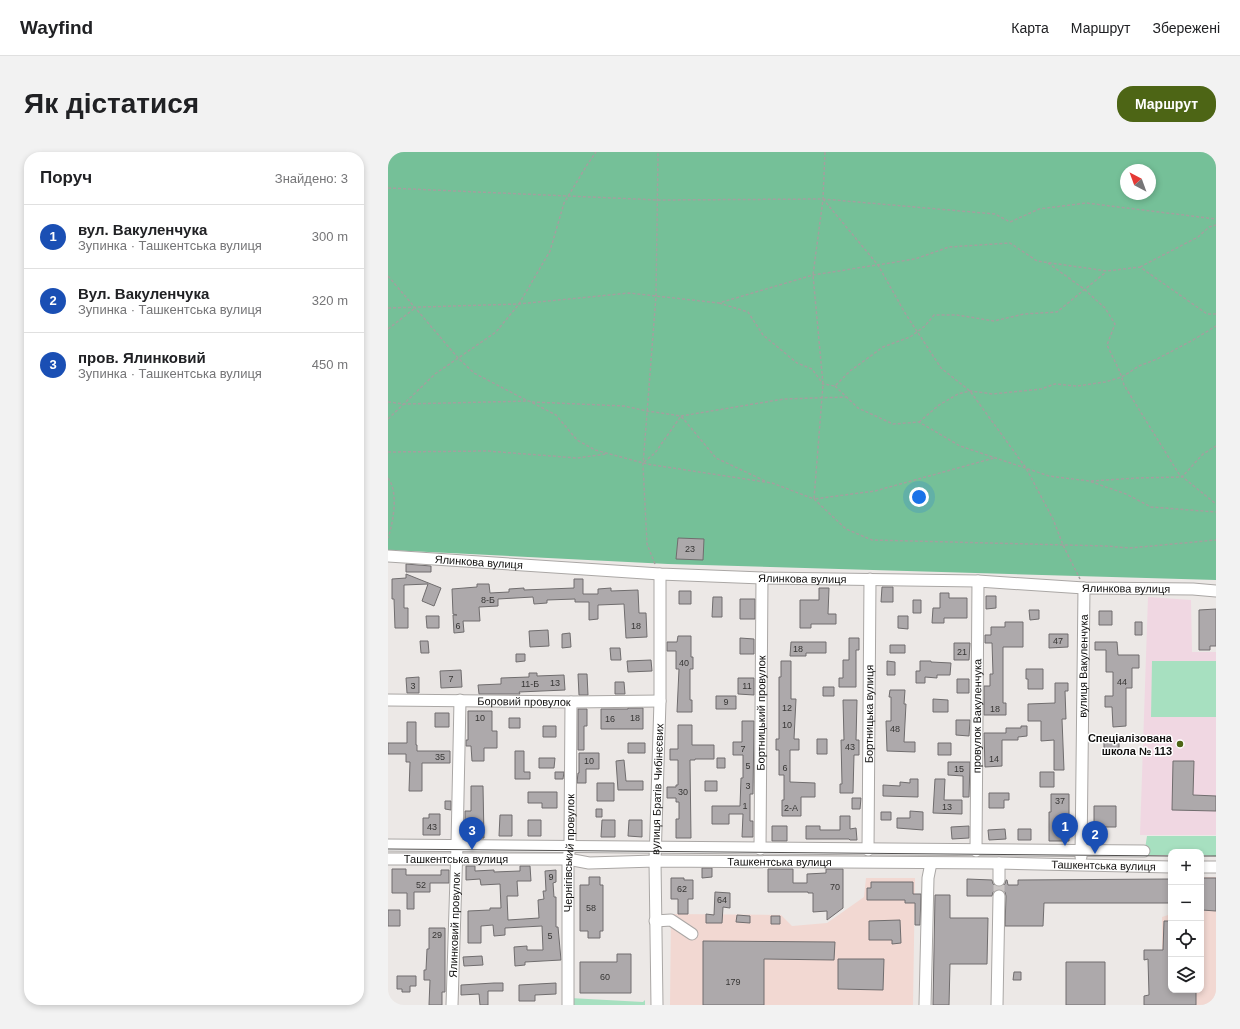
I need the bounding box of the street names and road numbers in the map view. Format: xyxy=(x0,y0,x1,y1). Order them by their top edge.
street label: Ялинкова вулиця xyxy=(434,553,523,571)
street label: Ялинкова вулиця xyxy=(758,572,847,585)
street label: Ялинкова вулиця xyxy=(1082,582,1170,595)
street label: вулиця Вакуленчука xyxy=(1077,613,1090,718)
street label: Бортницький провулок xyxy=(755,655,767,771)
street label: провулок Вакуленчука xyxy=(971,658,983,773)
street label: Бортницька вулиця xyxy=(863,665,875,763)
street label: Боровий провулок xyxy=(477,695,571,708)
street label: вулиця Братів Чибінєєвих xyxy=(649,723,665,855)
street label: Чернігівський провулок xyxy=(562,794,576,912)
street label: Ташкентська вулиця xyxy=(404,853,508,865)
street label: Ташкентська вулиця xyxy=(727,855,832,868)
street label: Ташкентська вулиця xyxy=(1051,858,1156,873)
street label: Ялинковий провулок xyxy=(447,872,462,978)

